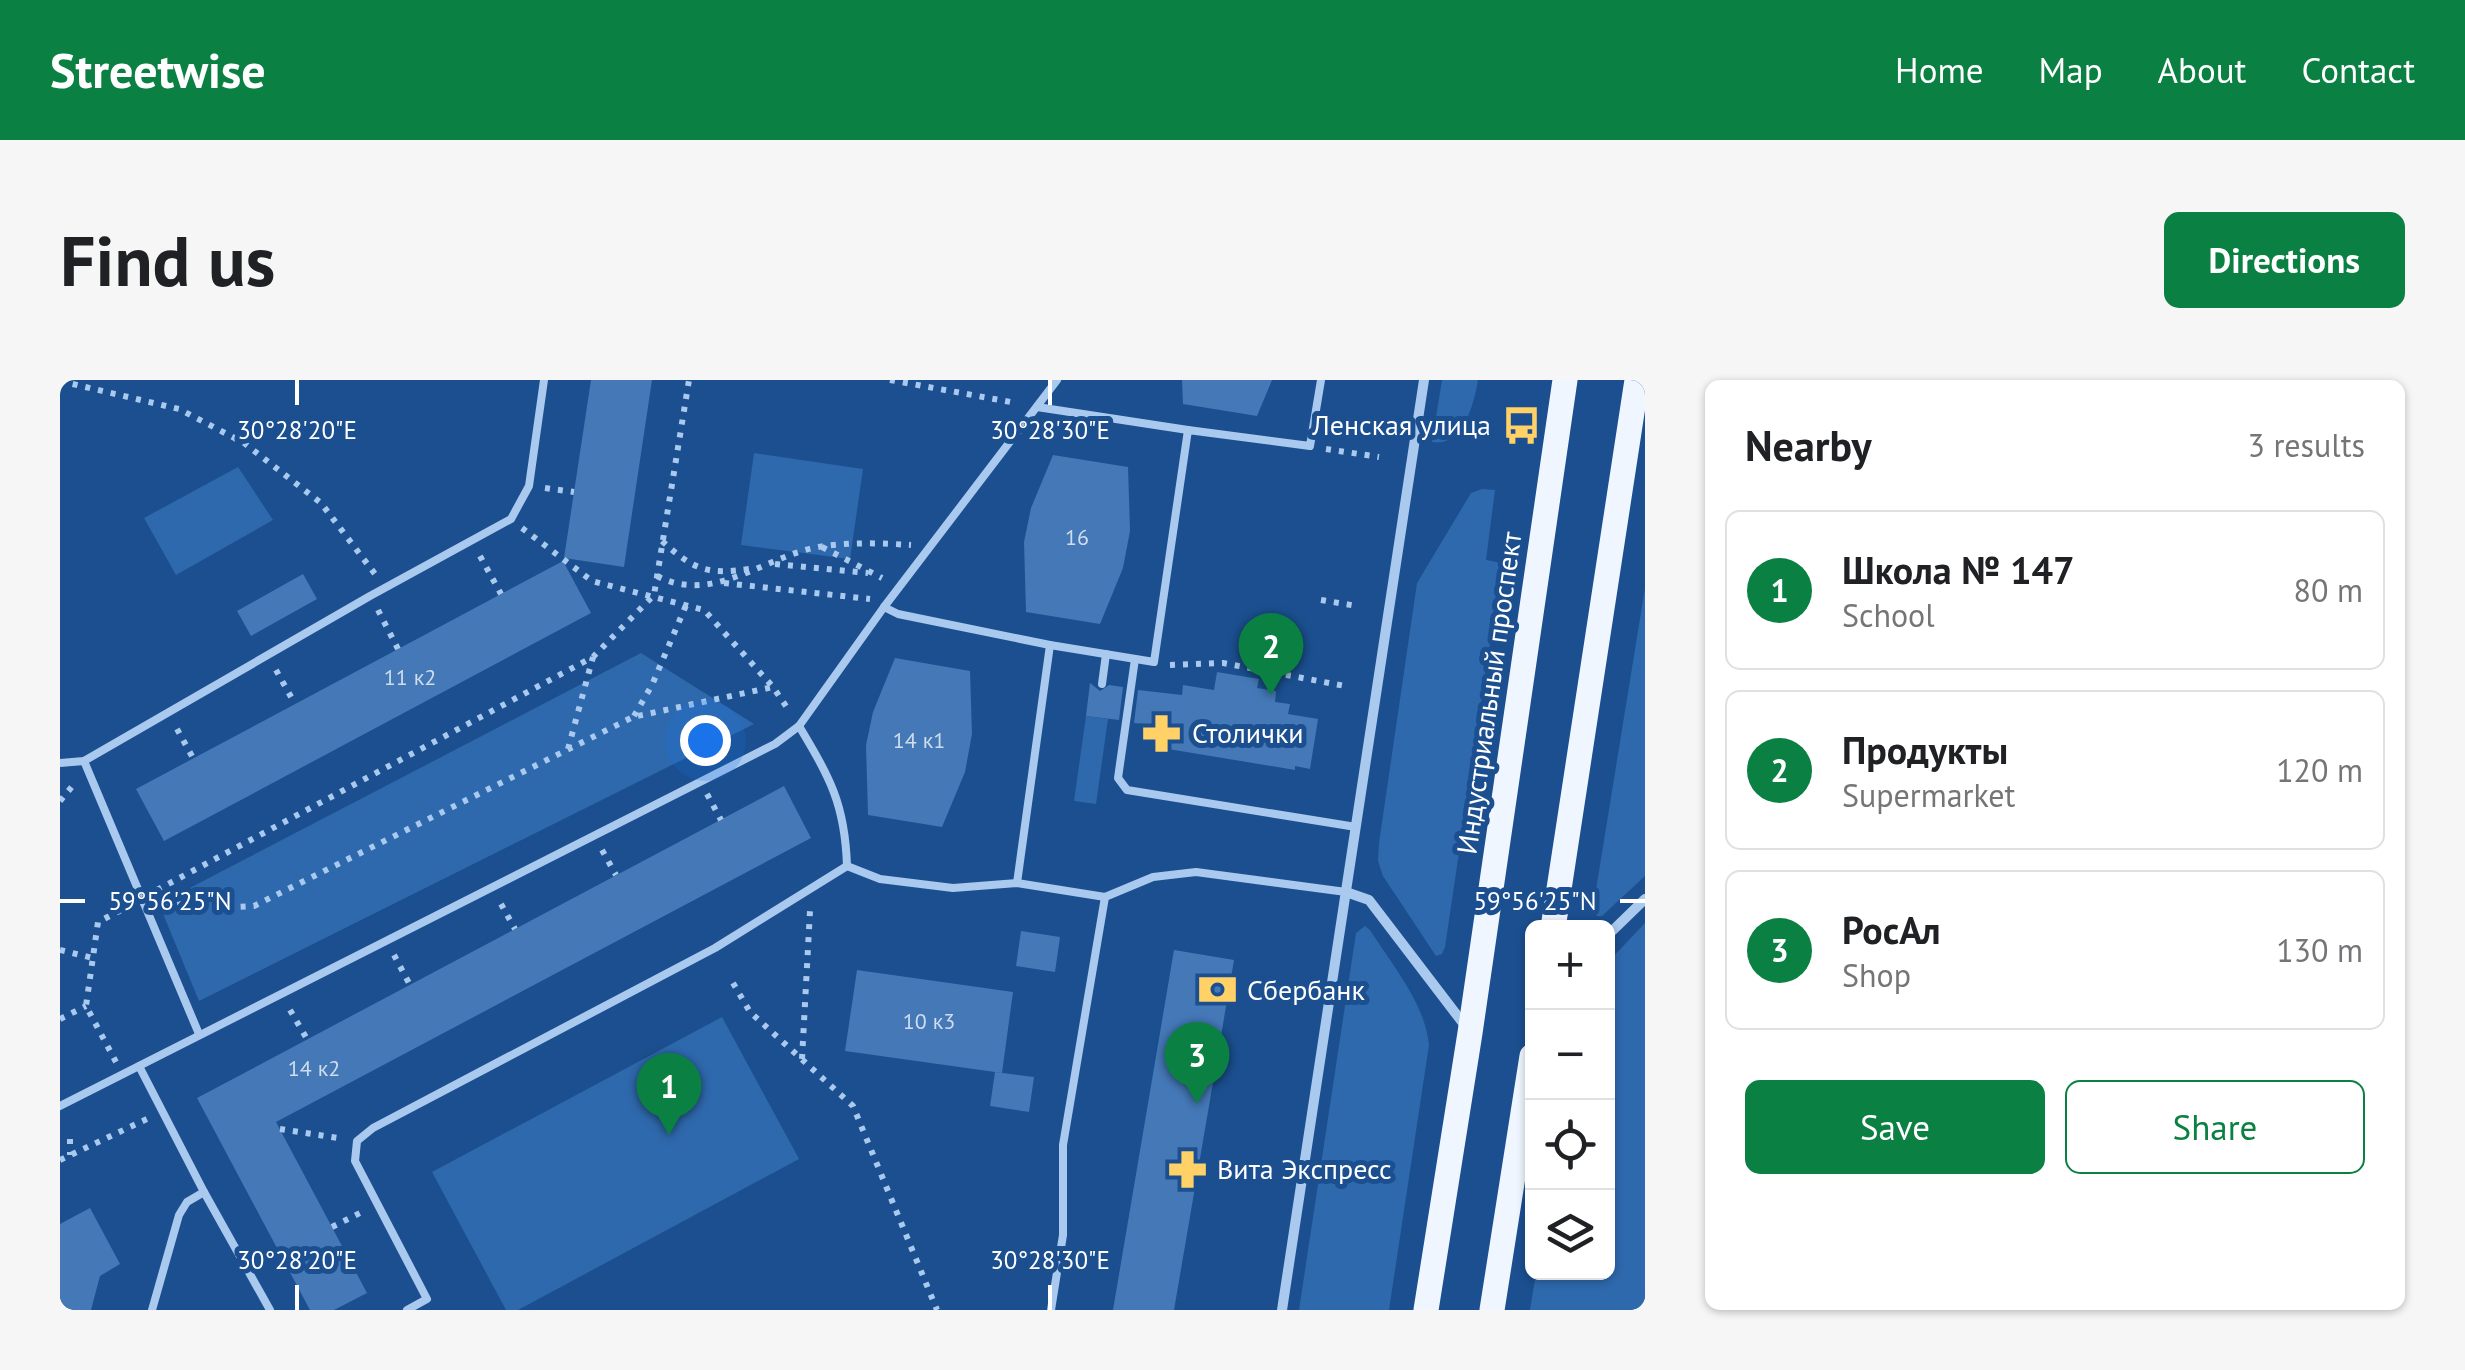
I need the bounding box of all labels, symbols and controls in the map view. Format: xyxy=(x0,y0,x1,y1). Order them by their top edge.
text: Streetwise xyxy=(50,39,266,101)
text: Home xyxy=(1895,47,1984,93)
text: Map xyxy=(2039,47,2103,93)
text: About xyxy=(2158,47,2246,93)
text: Contact xyxy=(2301,47,2415,93)
button: Directions xyxy=(2164,212,2405,308)
text: Find us xyxy=(60,215,275,305)
bus stop icon: Ленская улица xyxy=(1500,404,1542,446)
place label: Ленская улица xyxy=(1311,406,1491,443)
text: 30°28'20"E xyxy=(237,414,357,446)
text: 30°28'30"E xyxy=(990,414,1110,446)
text: Nearby xyxy=(1745,418,1872,473)
text: 3 results xyxy=(2247,424,2365,466)
house number: 16 xyxy=(1065,523,1089,551)
street label: Индустриальный проспект xyxy=(1448,529,1530,856)
text: Школа № 147 xyxy=(1842,545,2075,594)
text: 1 xyxy=(1770,569,1789,611)
text: 80 m xyxy=(2294,569,2363,611)
text: School xyxy=(1842,594,1935,636)
pin: 2 xyxy=(1238,612,1304,695)
house number: 11 к2 xyxy=(384,663,436,691)
pharmacy icon: Столички xyxy=(1141,712,1183,754)
place label: Столички xyxy=(1192,714,1304,751)
your location xyxy=(680,715,731,766)
text: Продукты xyxy=(1842,725,2008,774)
house number: 14 к1 xyxy=(893,726,945,754)
text: 2 xyxy=(1770,749,1789,791)
text: 120 m xyxy=(2276,749,2363,791)
text: Supermarket xyxy=(1842,774,2015,816)
text: 59°56'25"N xyxy=(108,885,232,917)
text: 59°56'25"N xyxy=(1473,885,1597,917)
text: РосАл xyxy=(1842,905,1941,954)
map controls xyxy=(1525,920,1615,1280)
button: + xyxy=(1525,920,1615,1010)
text: 3 xyxy=(1770,929,1789,971)
text: 130 m xyxy=(2276,929,2363,971)
text: Shop xyxy=(1842,954,1911,996)
bank icon: Сбербанк xyxy=(1196,969,1238,1011)
place label: Сбербанк xyxy=(1247,971,1365,1008)
house number: 10 к3 xyxy=(903,1007,955,1035)
button: − xyxy=(1525,1010,1615,1100)
pin: 3 xyxy=(1164,1022,1230,1104)
pin: 1 xyxy=(636,1052,702,1135)
house number: 14 к2 xyxy=(288,1054,340,1082)
button: Save xyxy=(1745,1080,2045,1174)
button: Share xyxy=(2065,1080,2365,1174)
button: locate xyxy=(1525,1100,1615,1190)
pharmacy icon: Вита Экспресс xyxy=(1166,1148,1208,1190)
place label: Вита Экспресс xyxy=(1217,1150,1392,1187)
button: layers xyxy=(1525,1190,1615,1280)
text: 30°28'20"E xyxy=(237,1244,357,1276)
text: 30°28'30"E xyxy=(990,1244,1110,1276)

